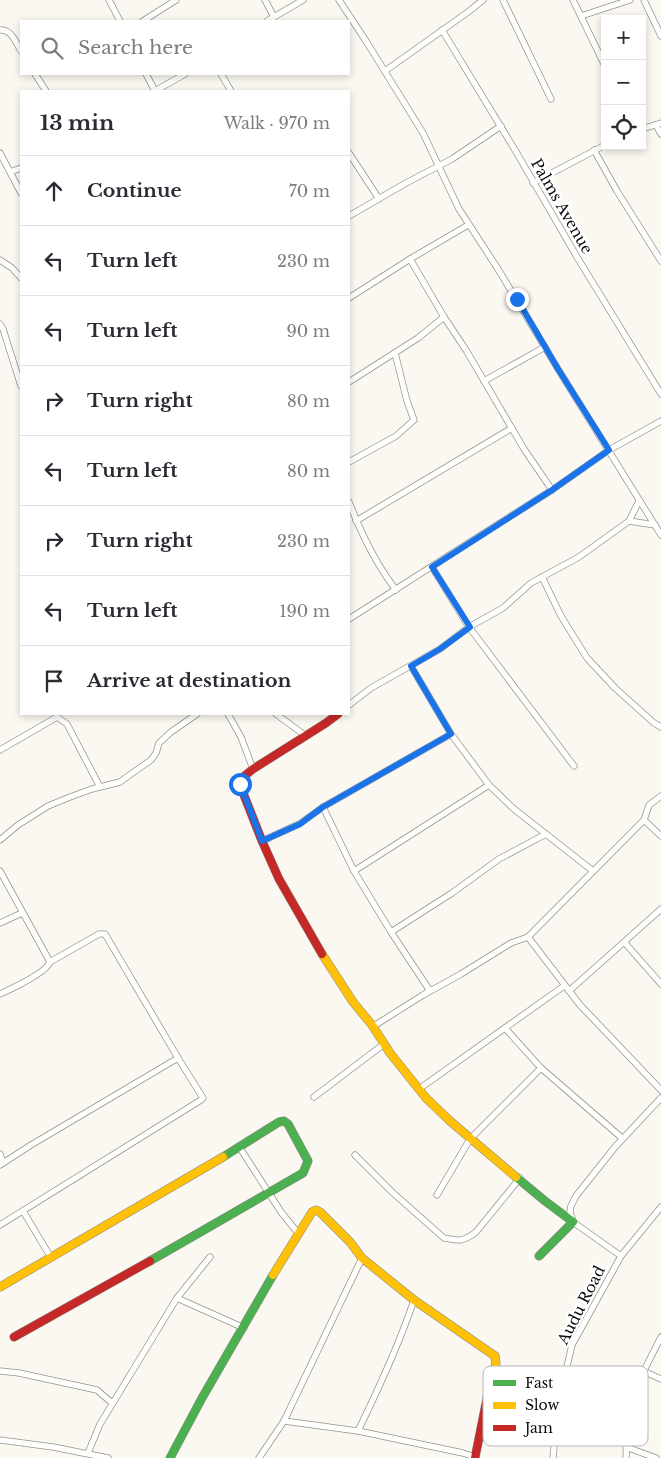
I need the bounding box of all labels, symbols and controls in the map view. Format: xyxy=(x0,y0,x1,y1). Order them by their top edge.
map controls xyxy=(601,15,646,150)
button: + xyxy=(601,15,646,60)
search box xyxy=(20,20,350,75)
icon: search xyxy=(38,34,66,62)
text: Search here xyxy=(78,36,193,59)
button: − xyxy=(601,60,646,105)
button: locate xyxy=(601,105,646,150)
text: 13 min xyxy=(40,110,114,136)
text: Walk · 970 m xyxy=(224,113,330,133)
street label: Palms Avenue xyxy=(527,155,597,257)
icon: ahead xyxy=(40,177,68,205)
text: Continue xyxy=(87,179,182,202)
text: 70 m xyxy=(289,181,330,201)
icon: left xyxy=(40,247,68,275)
text: Turn left xyxy=(87,249,178,272)
text: 230 m xyxy=(277,251,330,271)
route end xyxy=(506,288,529,311)
icon: left xyxy=(40,317,68,345)
text: Turn left xyxy=(87,319,178,342)
text: 90 m xyxy=(287,321,330,341)
icon: right xyxy=(40,387,68,415)
text: Turn right xyxy=(87,389,193,412)
text: 80 m xyxy=(287,391,330,411)
icon: left xyxy=(40,457,68,485)
text: Turn left xyxy=(87,459,178,482)
text: 80 m xyxy=(287,461,330,481)
icon: right xyxy=(40,527,68,555)
text: Turn right xyxy=(87,529,193,552)
text: 230 m xyxy=(277,531,330,551)
icon: left xyxy=(40,597,68,625)
text: Turn left xyxy=(87,599,178,622)
text: 190 m xyxy=(279,601,330,621)
icon: arrive xyxy=(40,667,68,695)
text: Arrive at destination xyxy=(87,669,291,692)
route start xyxy=(229,773,252,796)
street label: Audu Road xyxy=(553,1262,609,1348)
legend xyxy=(483,1366,648,1446)
text: Fast xyxy=(525,1374,554,1392)
text: Slow xyxy=(525,1396,559,1414)
text: Jam xyxy=(523,1419,553,1437)

